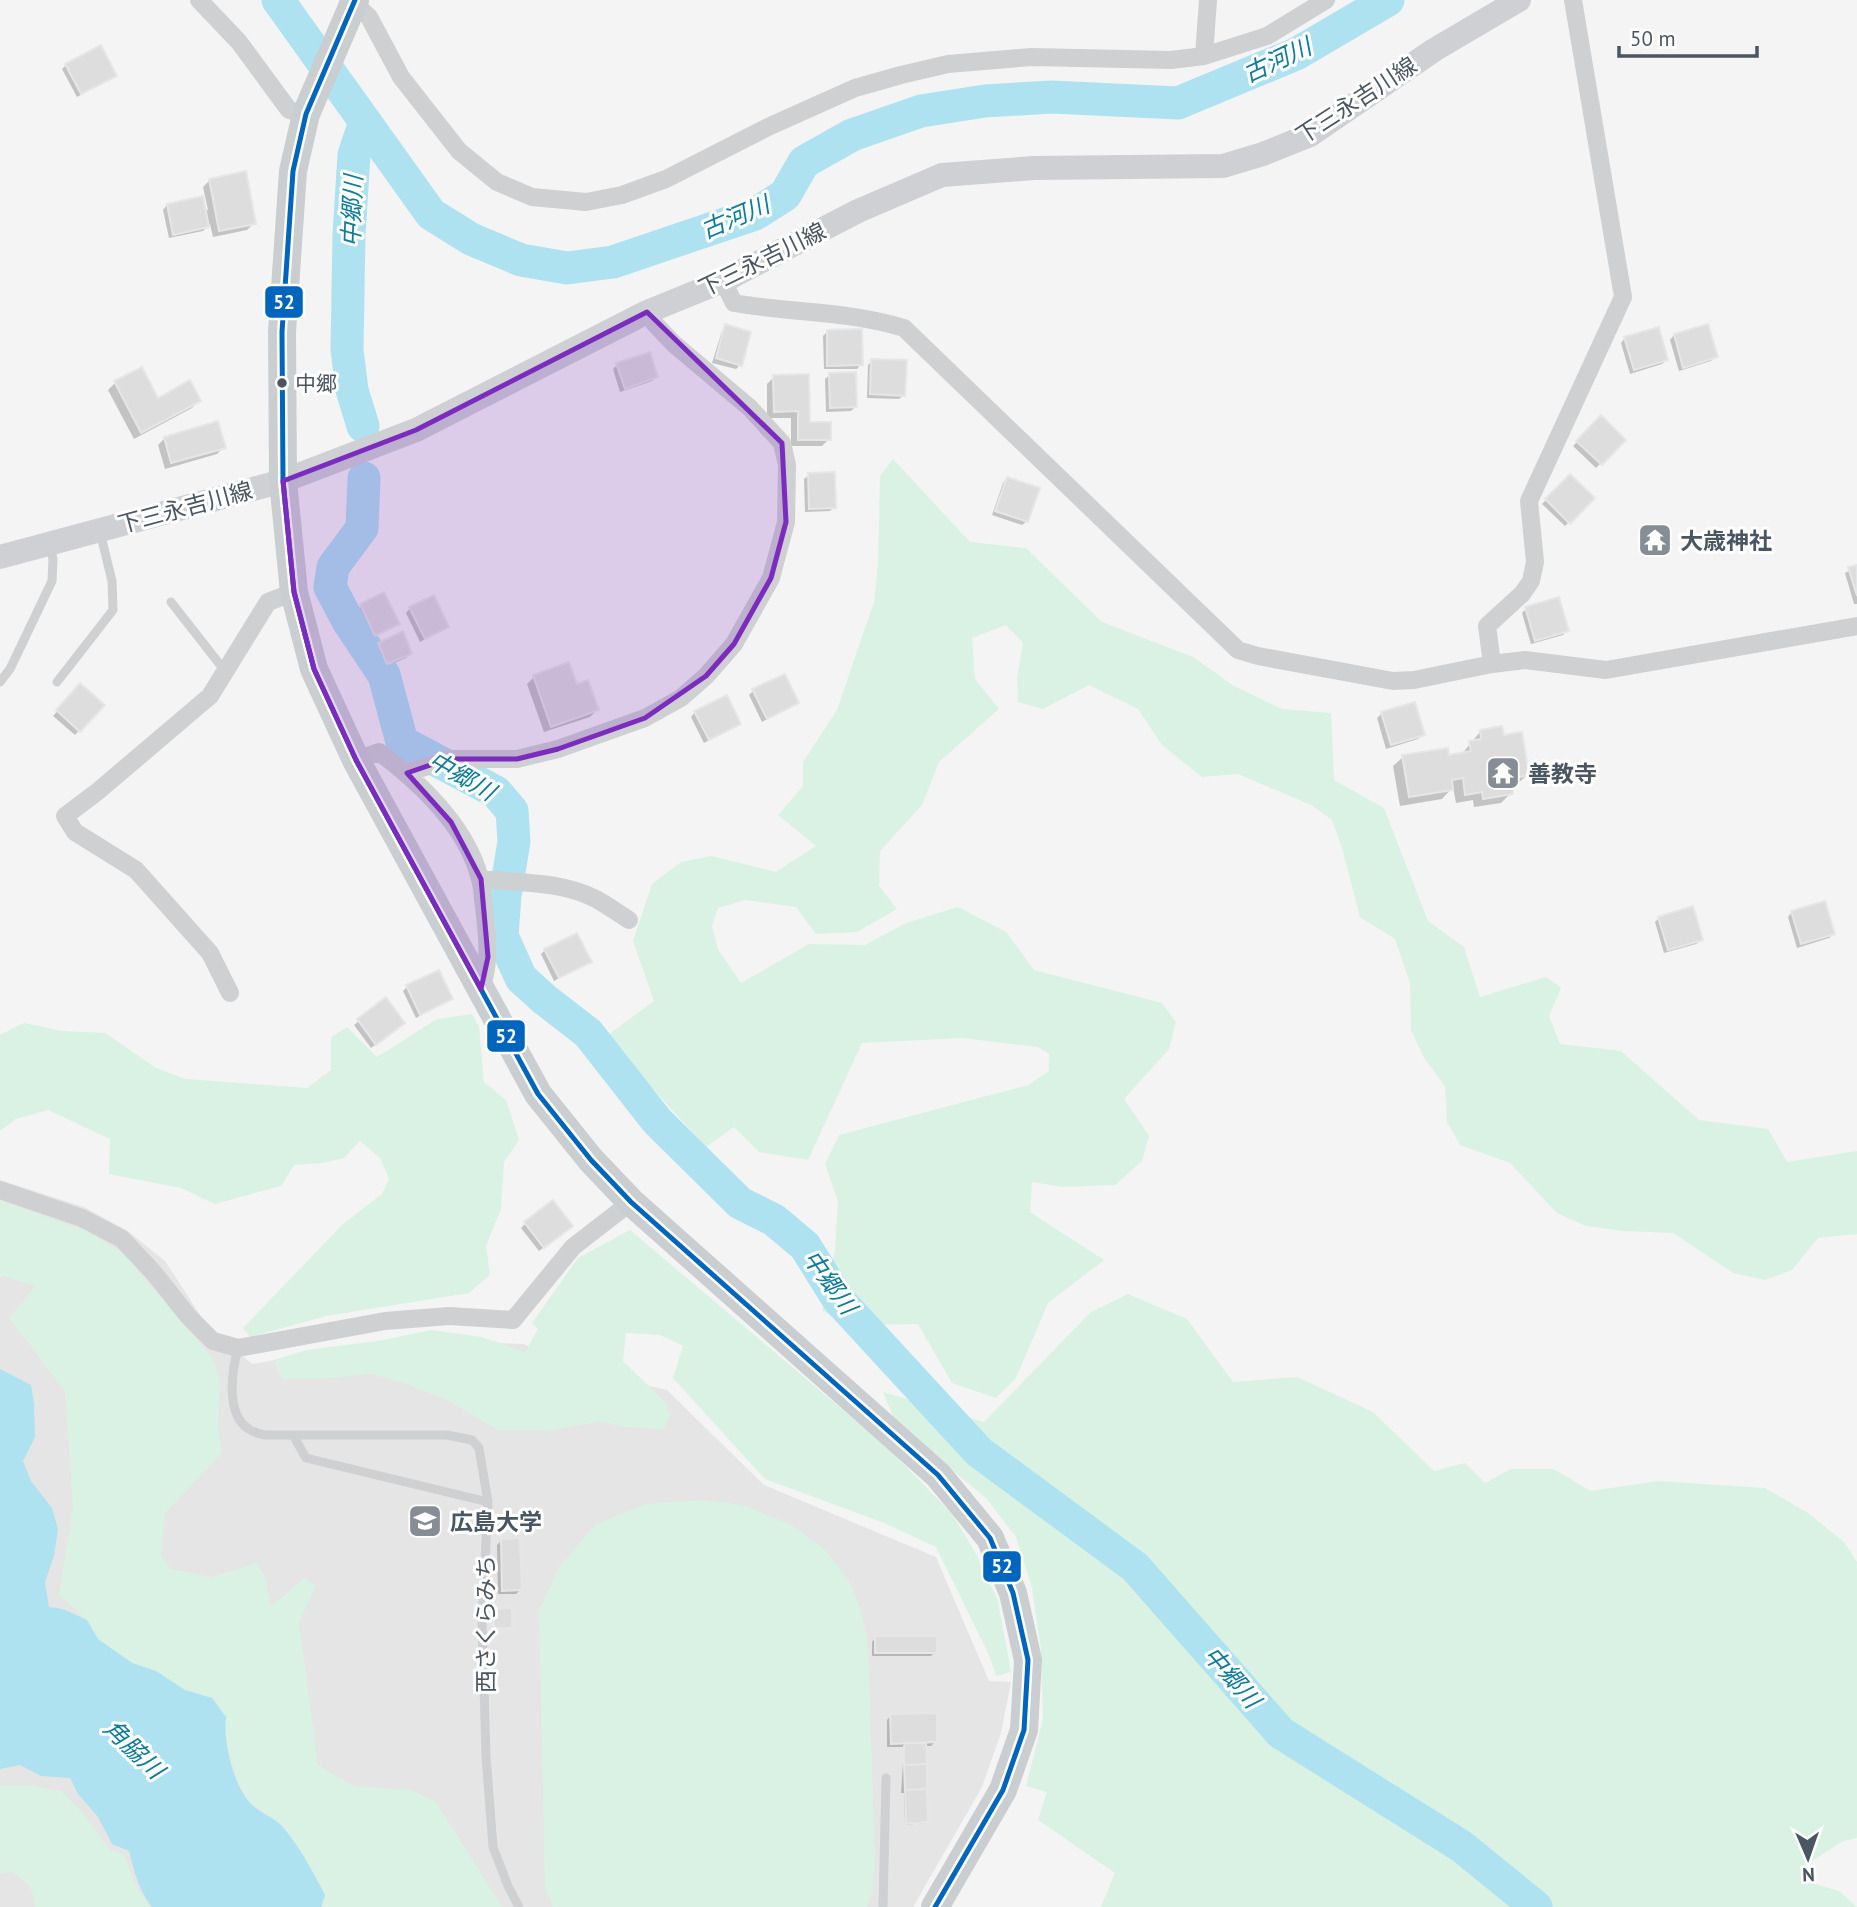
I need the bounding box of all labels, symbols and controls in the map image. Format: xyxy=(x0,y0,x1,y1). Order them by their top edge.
scale bar xyxy=(1619,14,1757,58)
text: 50 m xyxy=(1630,25,1676,52)
water label: 古河川 xyxy=(1238,29,1319,89)
street label: 下三永吉川線 xyxy=(1290,50,1422,150)
water label: 中郷川 xyxy=(335,171,369,248)
water label: 古河川 xyxy=(696,187,777,245)
street label: 下三永吉川線 xyxy=(694,216,830,302)
line badge: 52 xyxy=(264,285,304,319)
text: 52 xyxy=(273,290,295,314)
place label: 中郷 xyxy=(295,370,337,397)
marker: 中郷 xyxy=(275,376,289,390)
street label: 下三永吉川線 xyxy=(115,475,255,539)
temple icon: 大歳神社 xyxy=(1636,521,1674,559)
place label: 大歳神社 xyxy=(1680,526,1772,555)
water label: 中郷川 xyxy=(423,745,504,809)
temple icon: 善教寺 xyxy=(1484,754,1522,792)
place label: 善教寺 xyxy=(1528,759,1597,788)
line badge: 52 xyxy=(486,1019,526,1053)
text: 52 xyxy=(495,1024,517,1048)
water label: 中郷川 xyxy=(796,1244,865,1323)
school or university icon: 広島大学 xyxy=(406,1502,444,1540)
place label: 広島大学 xyxy=(450,1507,542,1536)
line badge: 52 xyxy=(982,1550,1022,1583)
text: 52 xyxy=(991,1554,1013,1578)
street label: 西さくらみち xyxy=(471,1555,500,1693)
water label: 中郷川 xyxy=(1197,1640,1269,1717)
water label: 角脇川 xyxy=(97,1713,173,1787)
north arrow xyxy=(1773,1823,1843,1893)
text: N xyxy=(1802,1863,1815,1887)

